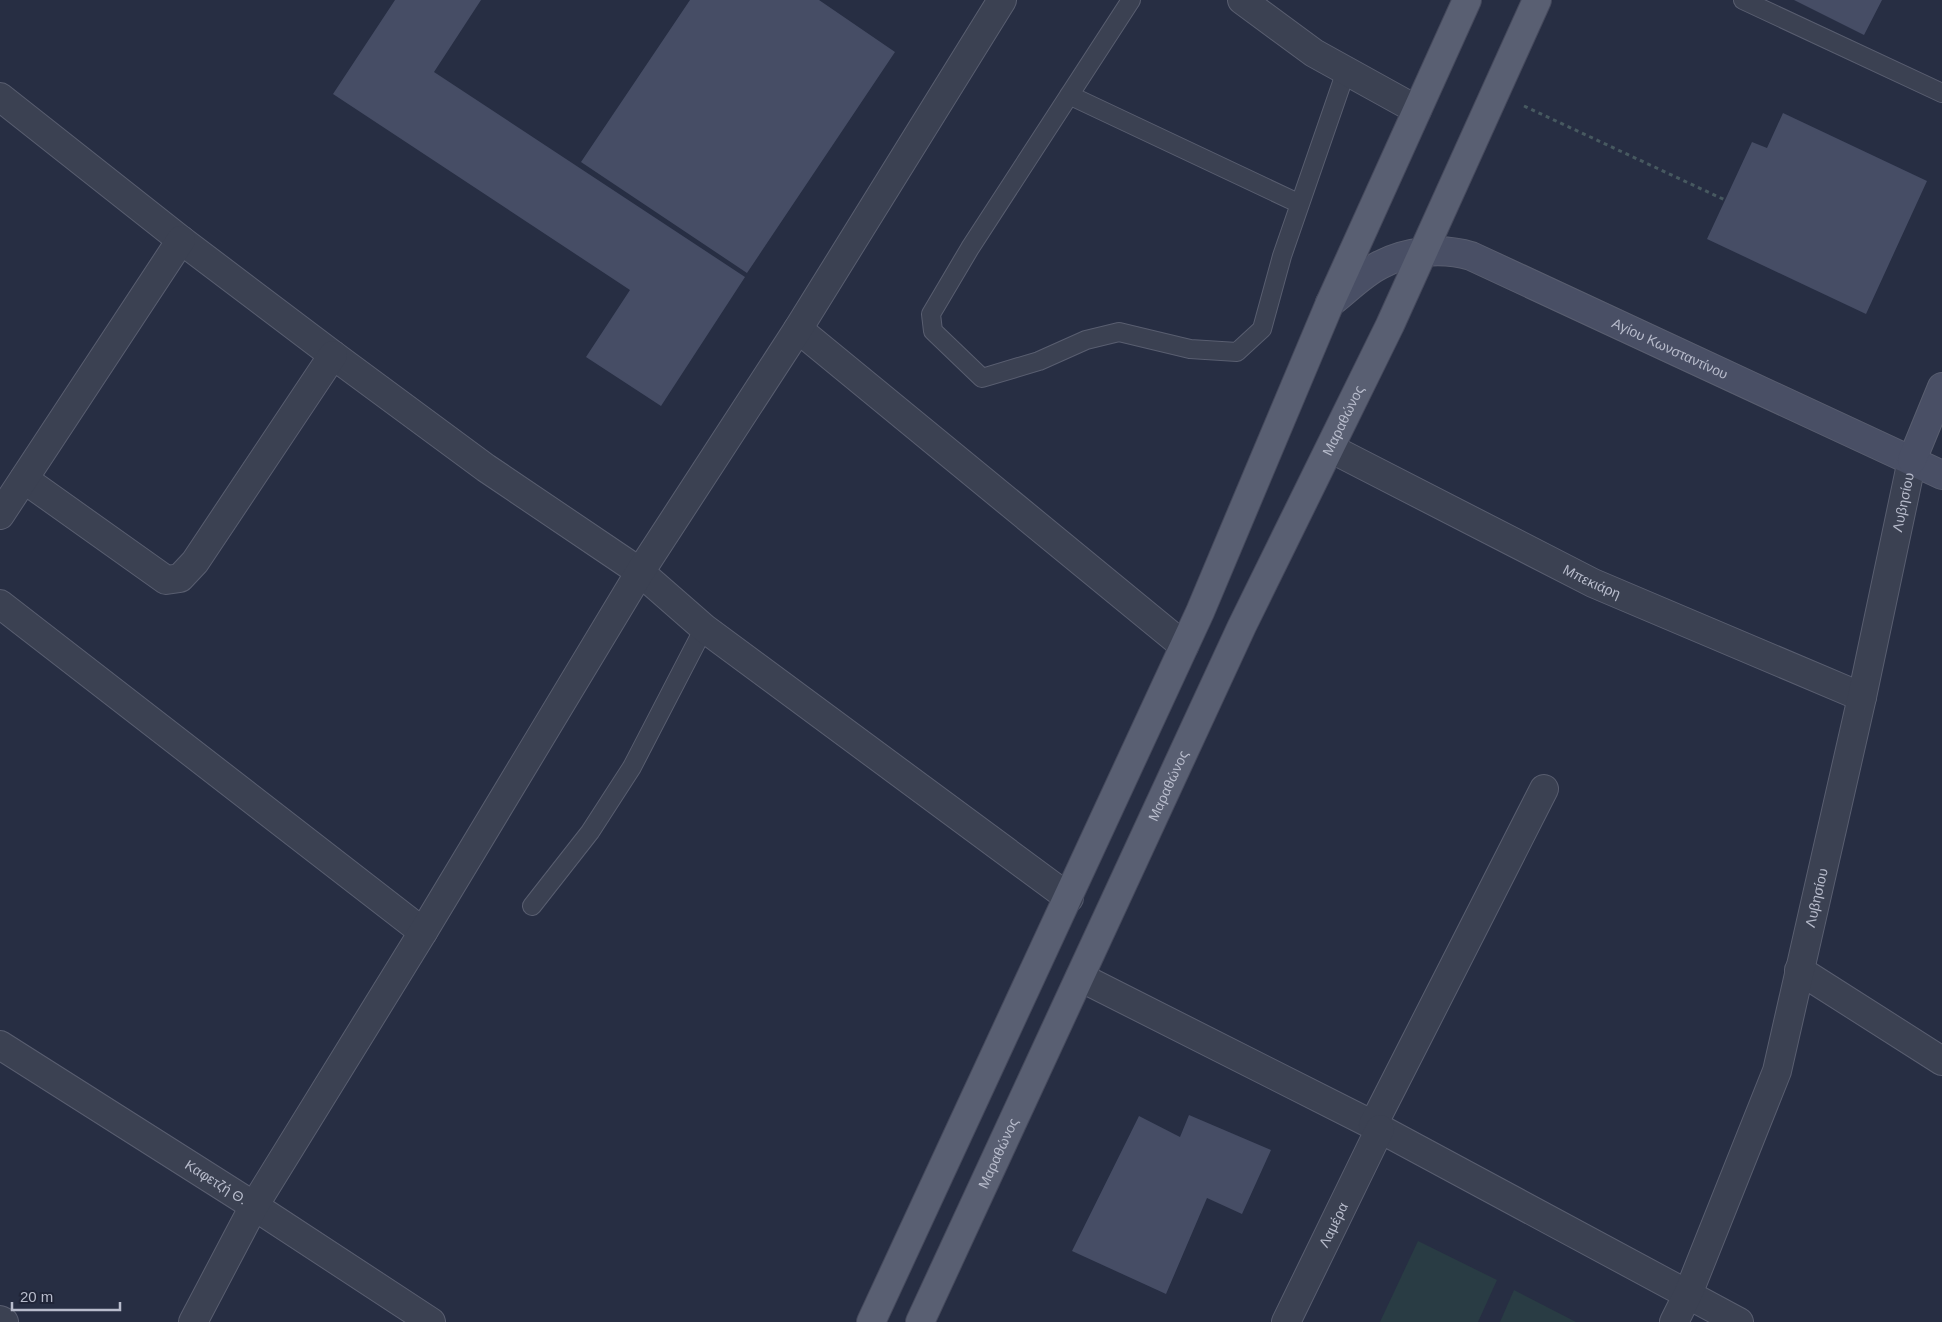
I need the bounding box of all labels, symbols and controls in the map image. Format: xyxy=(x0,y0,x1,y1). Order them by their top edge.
street label: Αγίου Κωνσταντίνου xyxy=(1610,315,1730,382)
street label: Μαραθώνος xyxy=(1319,382,1367,458)
street label: Λυβησίου xyxy=(1889,471,1917,533)
street label: Μπεκιάρη xyxy=(1561,561,1623,602)
street label: Μαραθώνος xyxy=(1145,747,1191,824)
street label: Λυβησίου xyxy=(1802,867,1831,929)
street label: Μαραθώνος xyxy=(975,1115,1021,1191)
street label: Καφετζή Θ. xyxy=(182,1156,250,1208)
street label: Λαμέρα xyxy=(1316,1200,1351,1250)
scale bar xyxy=(12,1280,120,1312)
text: 20 m xyxy=(20,1288,53,1305)

